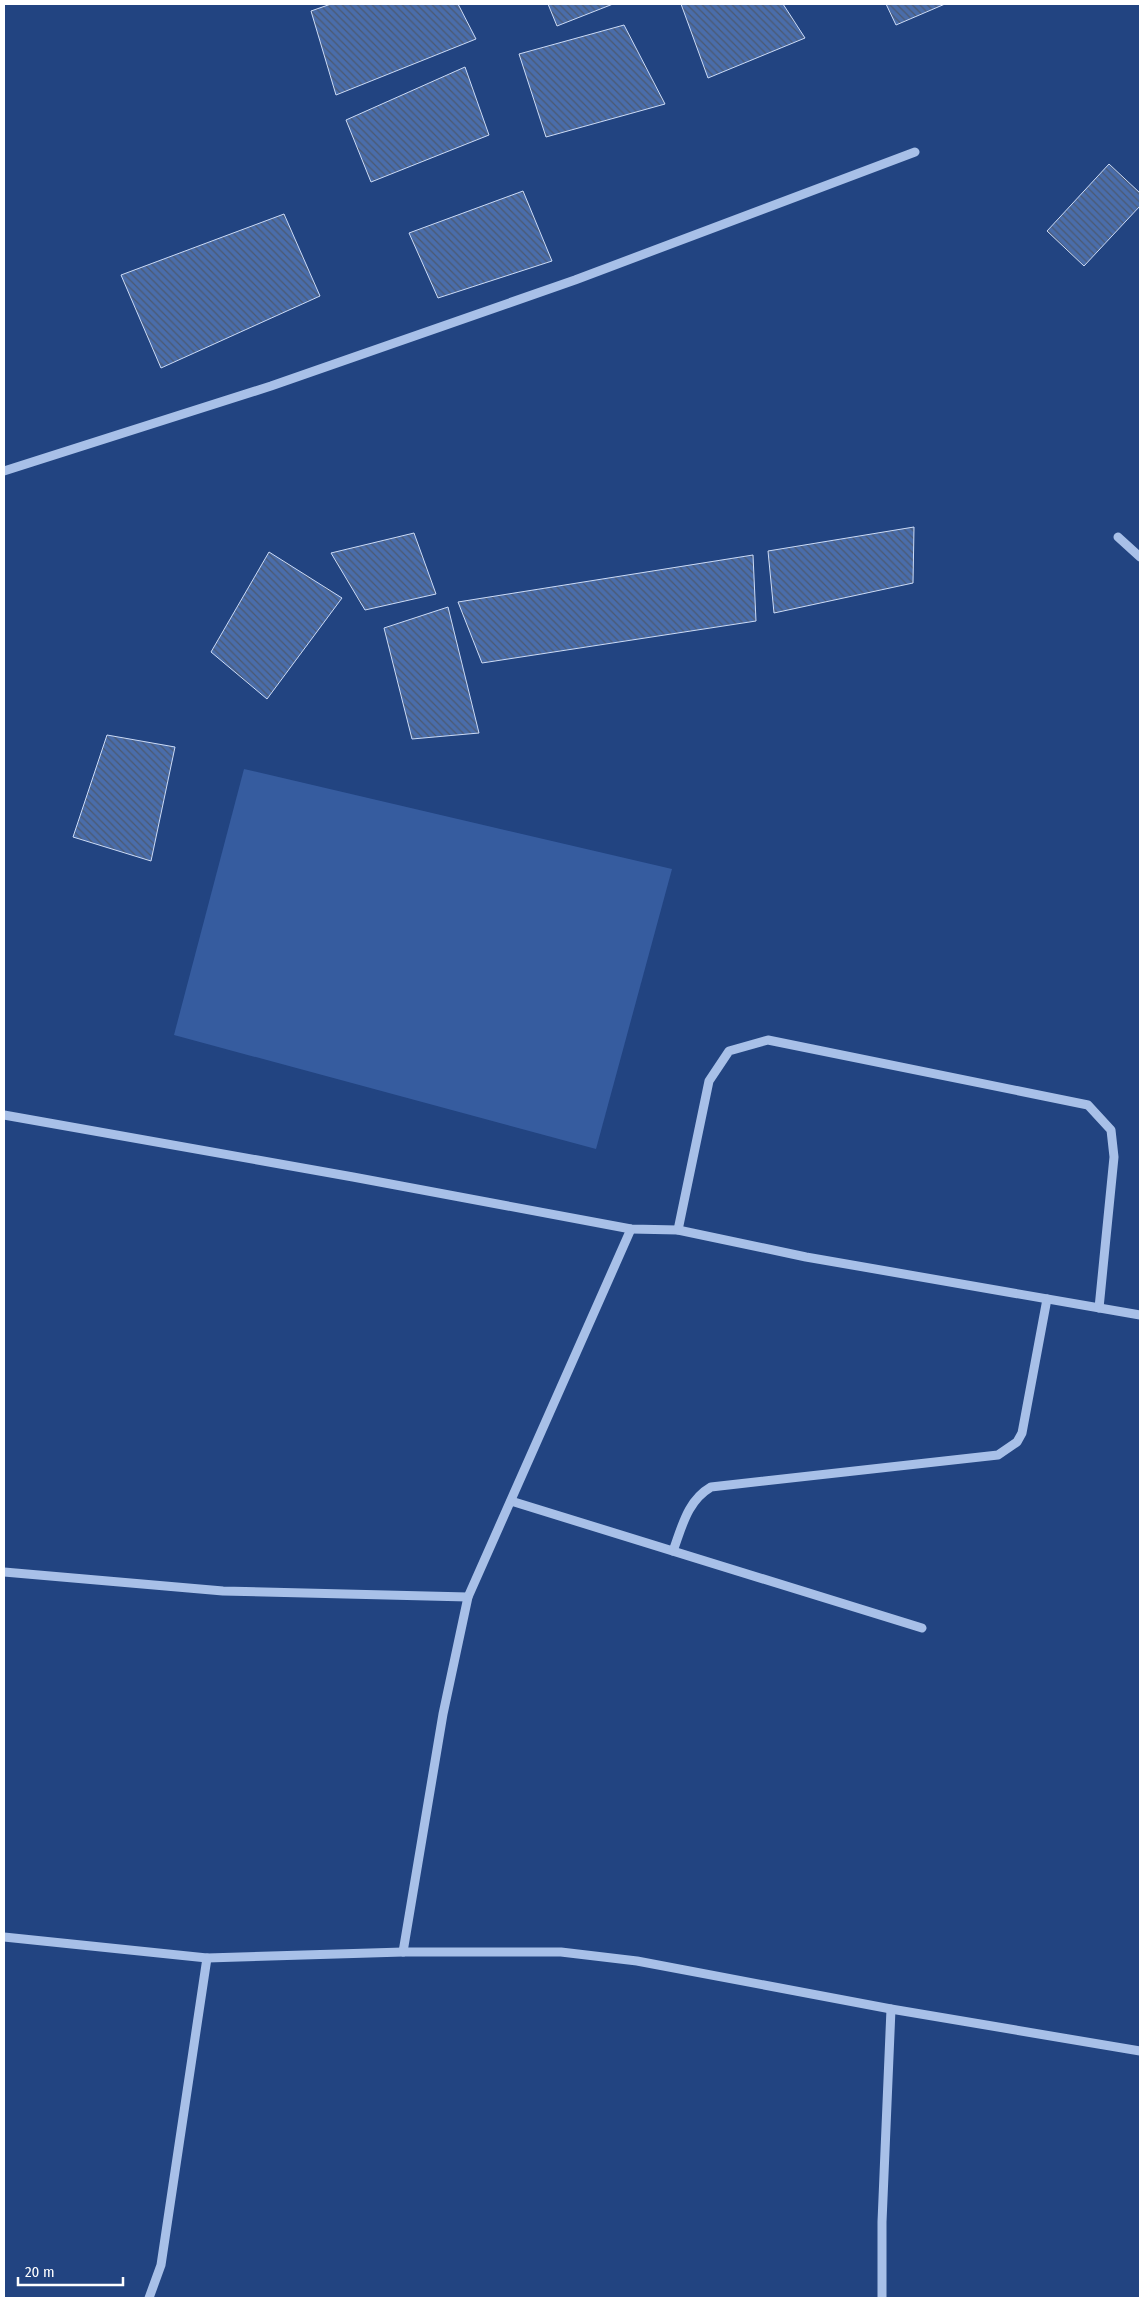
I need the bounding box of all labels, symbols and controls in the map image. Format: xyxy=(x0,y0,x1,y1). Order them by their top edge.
scale bar xyxy=(18,2254,122,2286)
text: 20 m xyxy=(25,2263,55,2281)

